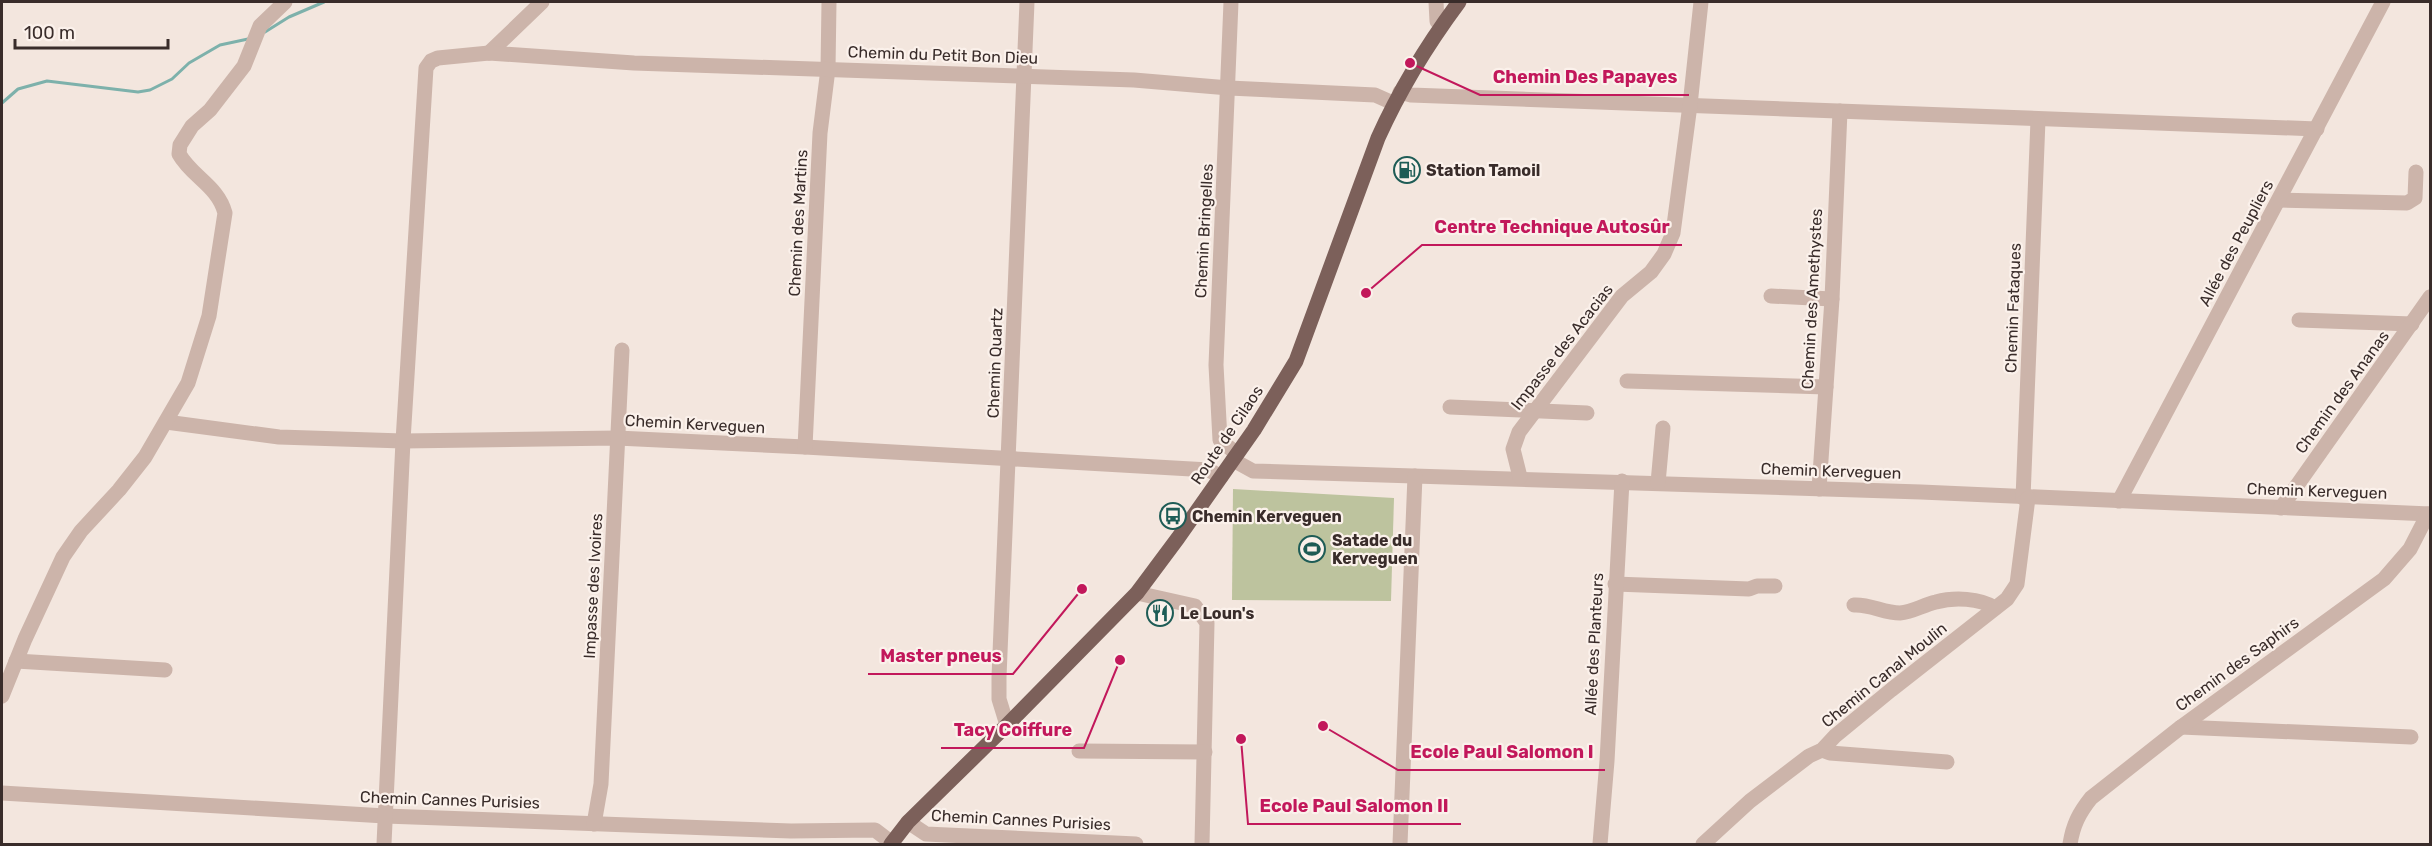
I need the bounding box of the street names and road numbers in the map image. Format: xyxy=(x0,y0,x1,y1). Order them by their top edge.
street label: Chemin du Petit Bon Dieu xyxy=(847,42,1039,68)
street label: Chemin des Martins xyxy=(785,149,811,297)
street label: Chemin Bringelles xyxy=(1191,163,1217,299)
street label: Allée des Peupliers xyxy=(2195,177,2277,309)
street label: Chemin des Amethystes xyxy=(1798,208,1826,390)
street label: Chemin Fataques xyxy=(2001,243,2025,373)
street label: Impasse des Acacias xyxy=(1507,280,1617,414)
street label: Chemin Quartz xyxy=(984,307,1006,419)
street label: Chemin des Ananas xyxy=(2291,327,2393,457)
street label: Route de Cilaos xyxy=(1187,382,1267,488)
street label: Chemin Kerveguen xyxy=(624,411,766,437)
street label: Chemin Kerveguen xyxy=(1760,459,1902,483)
street label: Chemin Kerveguen xyxy=(2246,479,2388,503)
street label: Impasse des Ivoires xyxy=(580,513,606,659)
street label: Allée des Planteurs xyxy=(1581,572,1607,716)
street label: Chemin des Saphirs xyxy=(2172,613,2302,715)
street label: Chemin Canal Moulin xyxy=(1817,619,1951,731)
street label: Chemin Cannes Purisies xyxy=(360,787,540,813)
street label: Chemin Cannes Purisies xyxy=(931,806,1111,834)

